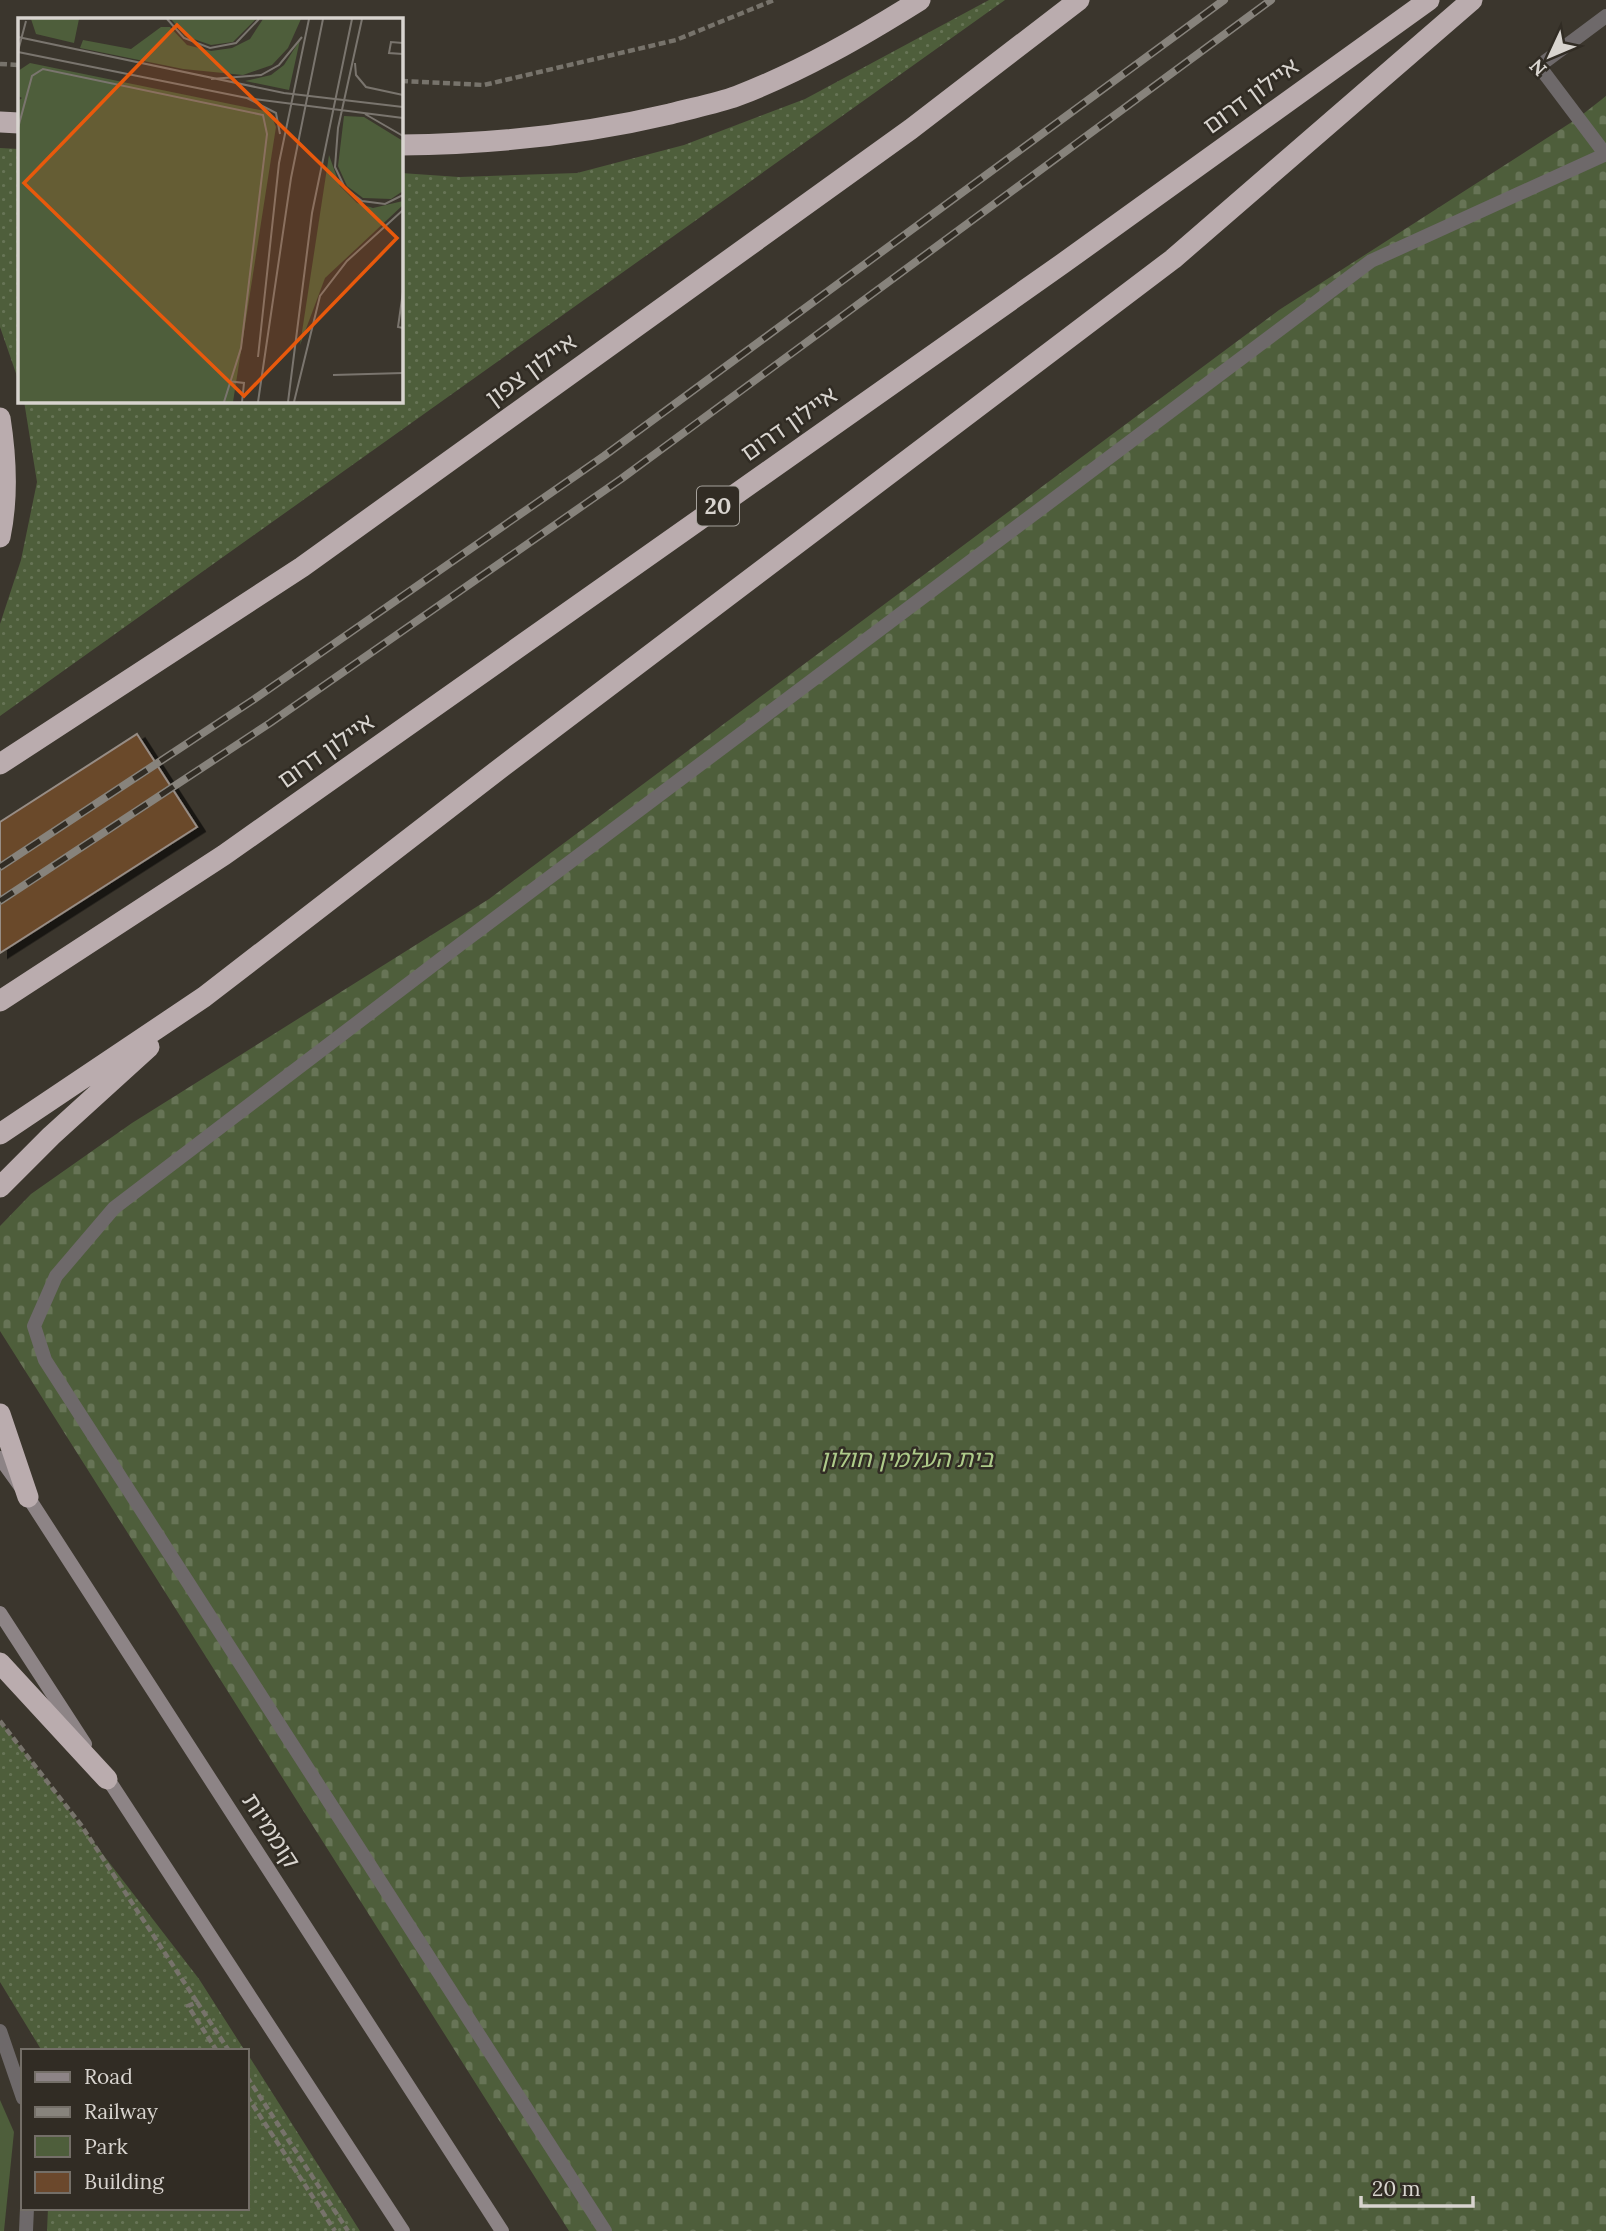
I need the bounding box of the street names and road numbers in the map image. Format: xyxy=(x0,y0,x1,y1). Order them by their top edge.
street label: איילון דרום xyxy=(1197,50,1305,141)
street label: איילון צפון xyxy=(479,326,582,413)
street label: איילון דרום xyxy=(734,379,843,468)
road number: 20 xyxy=(697,486,739,526)
street label: איילון דרום xyxy=(271,706,380,795)
street label: קוממיות xyxy=(235,1787,307,1874)

